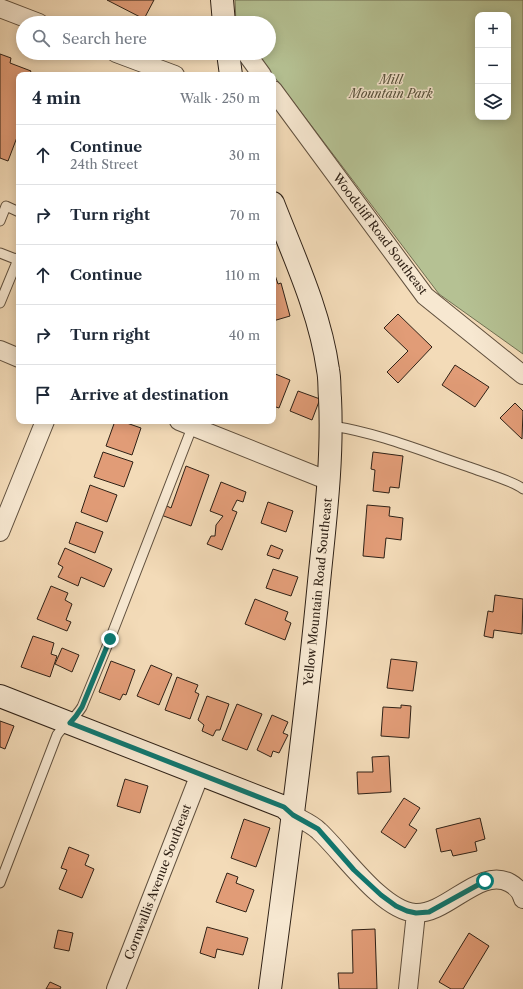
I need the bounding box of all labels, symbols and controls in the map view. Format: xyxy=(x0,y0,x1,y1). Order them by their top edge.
map controls xyxy=(475,12,511,120)
button: + xyxy=(475,12,511,48)
search box xyxy=(16,16,276,60)
icon: search xyxy=(30,27,52,49)
text: Search here xyxy=(62,29,147,48)
button: − xyxy=(475,48,511,84)
park label: Mill Mountain Park xyxy=(347,72,434,101)
button: layers xyxy=(475,84,511,120)
text: 4 min xyxy=(32,88,81,108)
text: Walk · 250 m xyxy=(180,90,260,106)
text: Continue xyxy=(70,137,142,156)
icon: ahead xyxy=(32,144,54,166)
text: 30 m xyxy=(229,147,260,163)
text: 24th Street xyxy=(70,156,138,172)
street label: Woodcliff Road Southeast xyxy=(329,169,431,298)
icon: right xyxy=(32,204,54,226)
text: Turn right xyxy=(70,205,150,224)
text: 70 m xyxy=(230,207,260,223)
icon: ahead xyxy=(32,264,54,286)
text: Continue xyxy=(70,265,142,284)
text: 110 m xyxy=(225,267,260,283)
icon: right xyxy=(32,324,54,346)
text: Turn right xyxy=(70,325,150,344)
text: 40 m xyxy=(229,327,260,343)
icon: arrive xyxy=(32,384,54,406)
text: Arrive at destination xyxy=(70,385,229,404)
street label: Yellow Mountain Road Southeast xyxy=(300,497,335,688)
route end xyxy=(101,630,119,648)
street label: Cornwallis Avenue Southeast xyxy=(121,801,194,962)
route start xyxy=(476,872,494,890)

